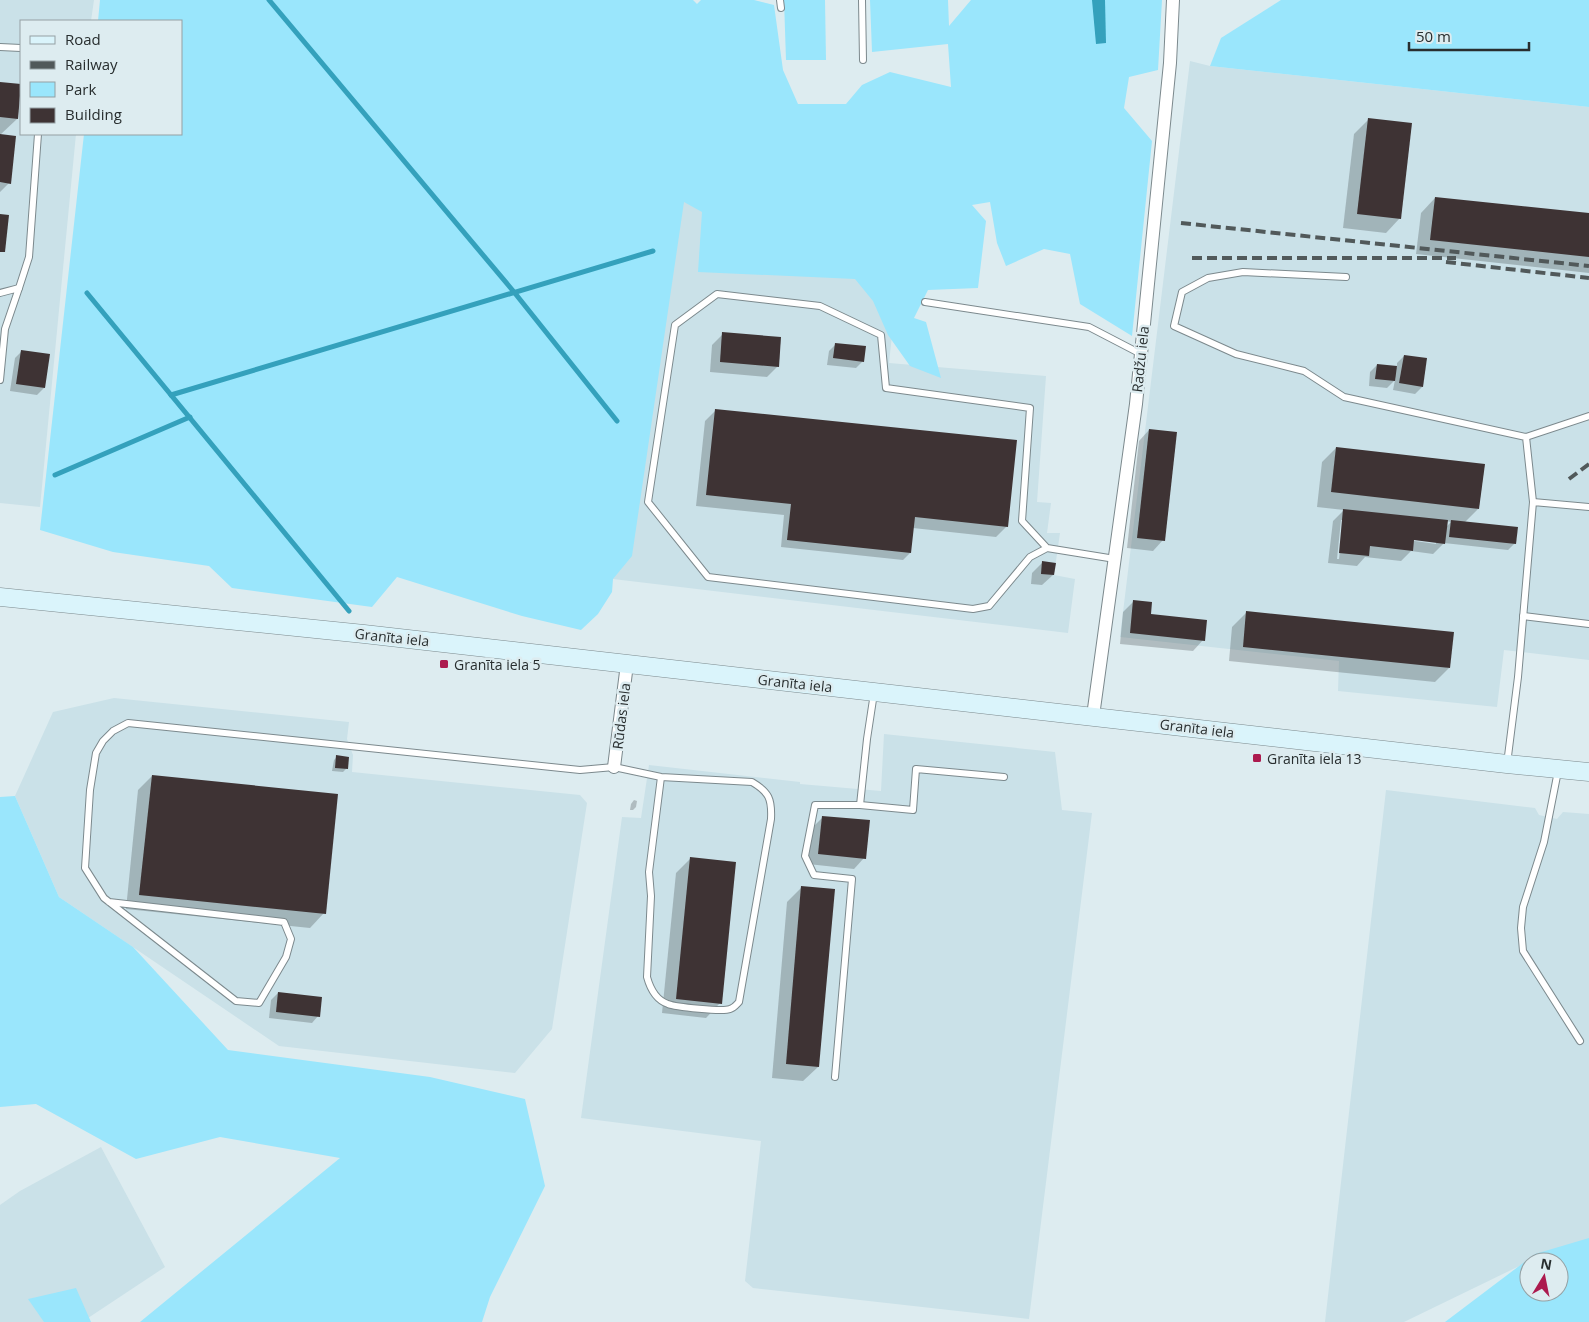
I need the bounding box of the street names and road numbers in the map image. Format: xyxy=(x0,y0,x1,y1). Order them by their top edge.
street label: Radžu iela xyxy=(1127,325,1153,393)
street label: Granīta iela xyxy=(354,624,430,650)
street label: Granīta iela xyxy=(757,670,833,696)
street label: Rūdas iela xyxy=(608,682,634,750)
street label: Granīta iela xyxy=(1159,714,1235,742)

